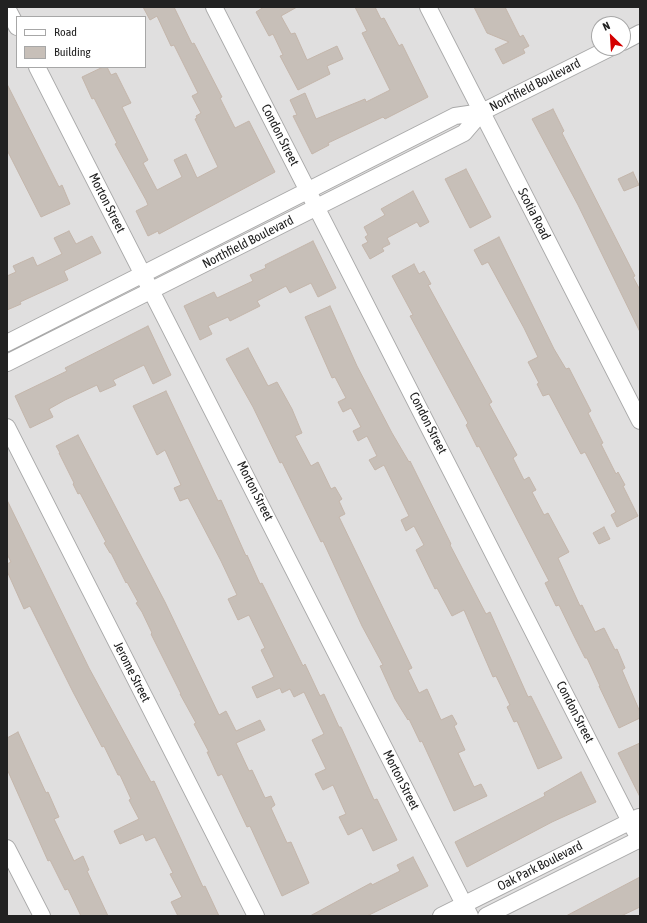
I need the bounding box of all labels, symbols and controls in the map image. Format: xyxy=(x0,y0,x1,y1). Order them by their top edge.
legend xyxy=(16,16,146,68)
north arrow xyxy=(591,16,631,56)
text: N xyxy=(601,19,612,33)
text: Road xyxy=(54,25,77,39)
text: Building xyxy=(54,45,91,59)
street label: Northfield Boulevard xyxy=(487,55,583,115)
street label: Condon Street xyxy=(258,102,302,168)
street label: Morton Street xyxy=(85,171,129,235)
street label: Scotia Road xyxy=(514,186,554,242)
street label: Northfield Boulevard xyxy=(200,212,296,272)
street label: Condon Street xyxy=(406,390,450,456)
street label: Morton Street xyxy=(233,459,277,523)
street label: Jerome Street xyxy=(110,639,154,705)
street label: Condon Street xyxy=(553,679,597,745)
street label: Morton Street xyxy=(379,748,423,812)
street label: Oak Park Boulevard xyxy=(495,838,585,894)

